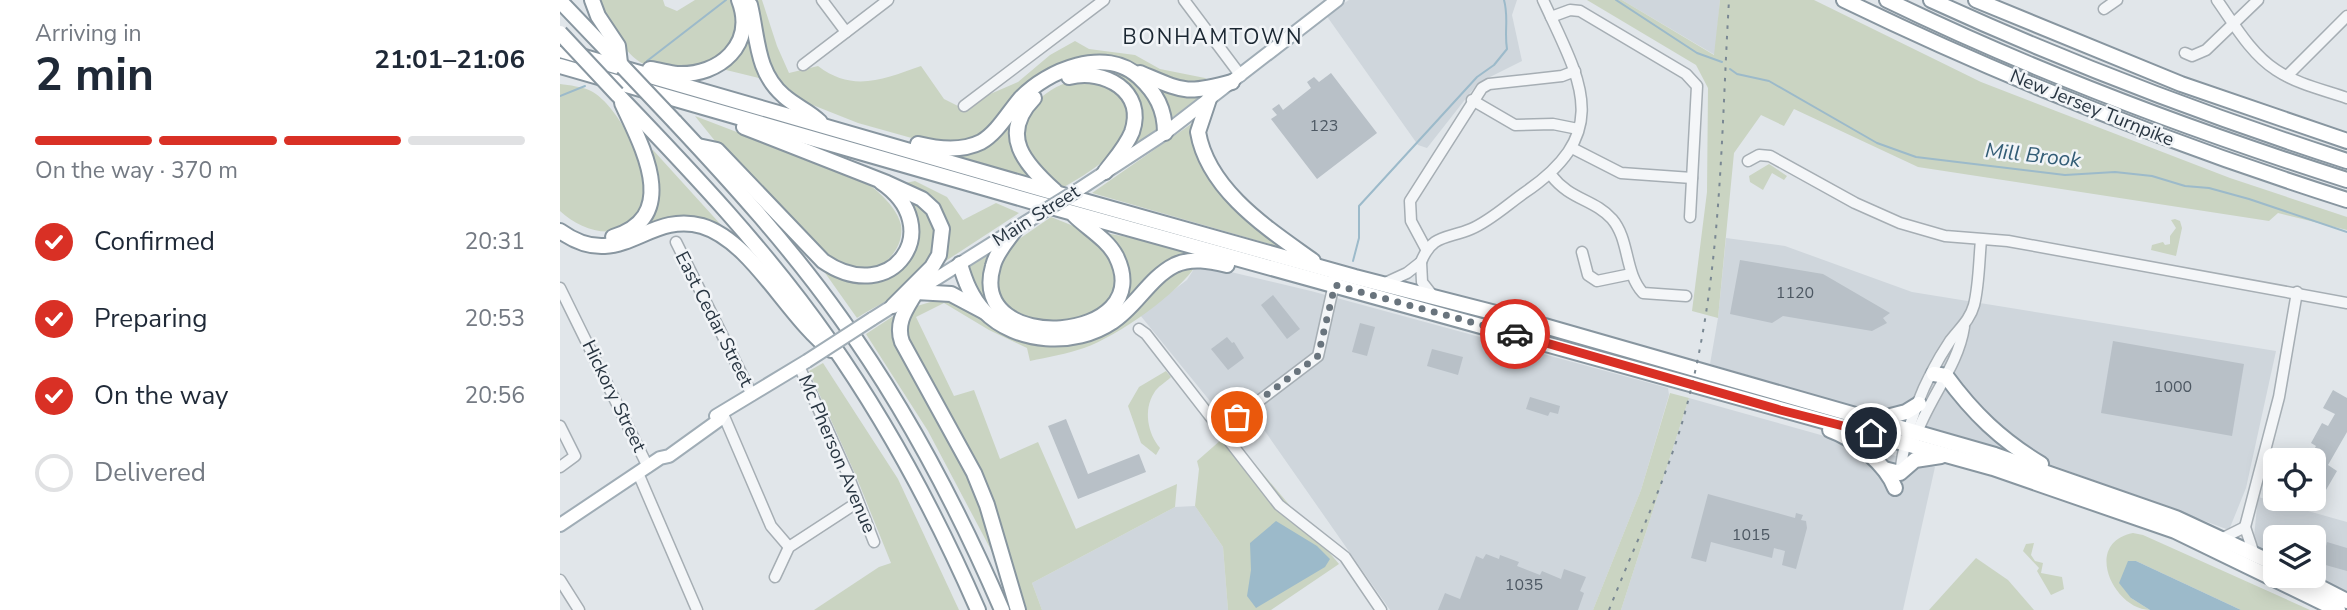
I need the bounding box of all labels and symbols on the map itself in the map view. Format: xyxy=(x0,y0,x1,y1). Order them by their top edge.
district label: BONHAMTOWN xyxy=(1122,23,1304,51)
street label: New Jersey Turnpike xyxy=(2006,63,2178,153)
house number: 123 xyxy=(1310,115,1338,137)
water label: Mill Brook xyxy=(1984,136,2083,174)
street label: Main Street xyxy=(987,179,1085,253)
street label: East Cedar Street xyxy=(669,247,759,391)
house number: 1120 xyxy=(1776,282,1814,304)
courier xyxy=(1480,299,1550,369)
street label: Hickory Street xyxy=(576,336,652,457)
street label: Mc Pherson Avenue xyxy=(792,371,882,537)
house number: 1000 xyxy=(2154,376,2192,398)
pin xyxy=(1207,387,1267,447)
pin xyxy=(1841,403,1901,463)
house number: 1015 xyxy=(1732,524,1770,546)
house number: 1035 xyxy=(1505,574,1543,596)

